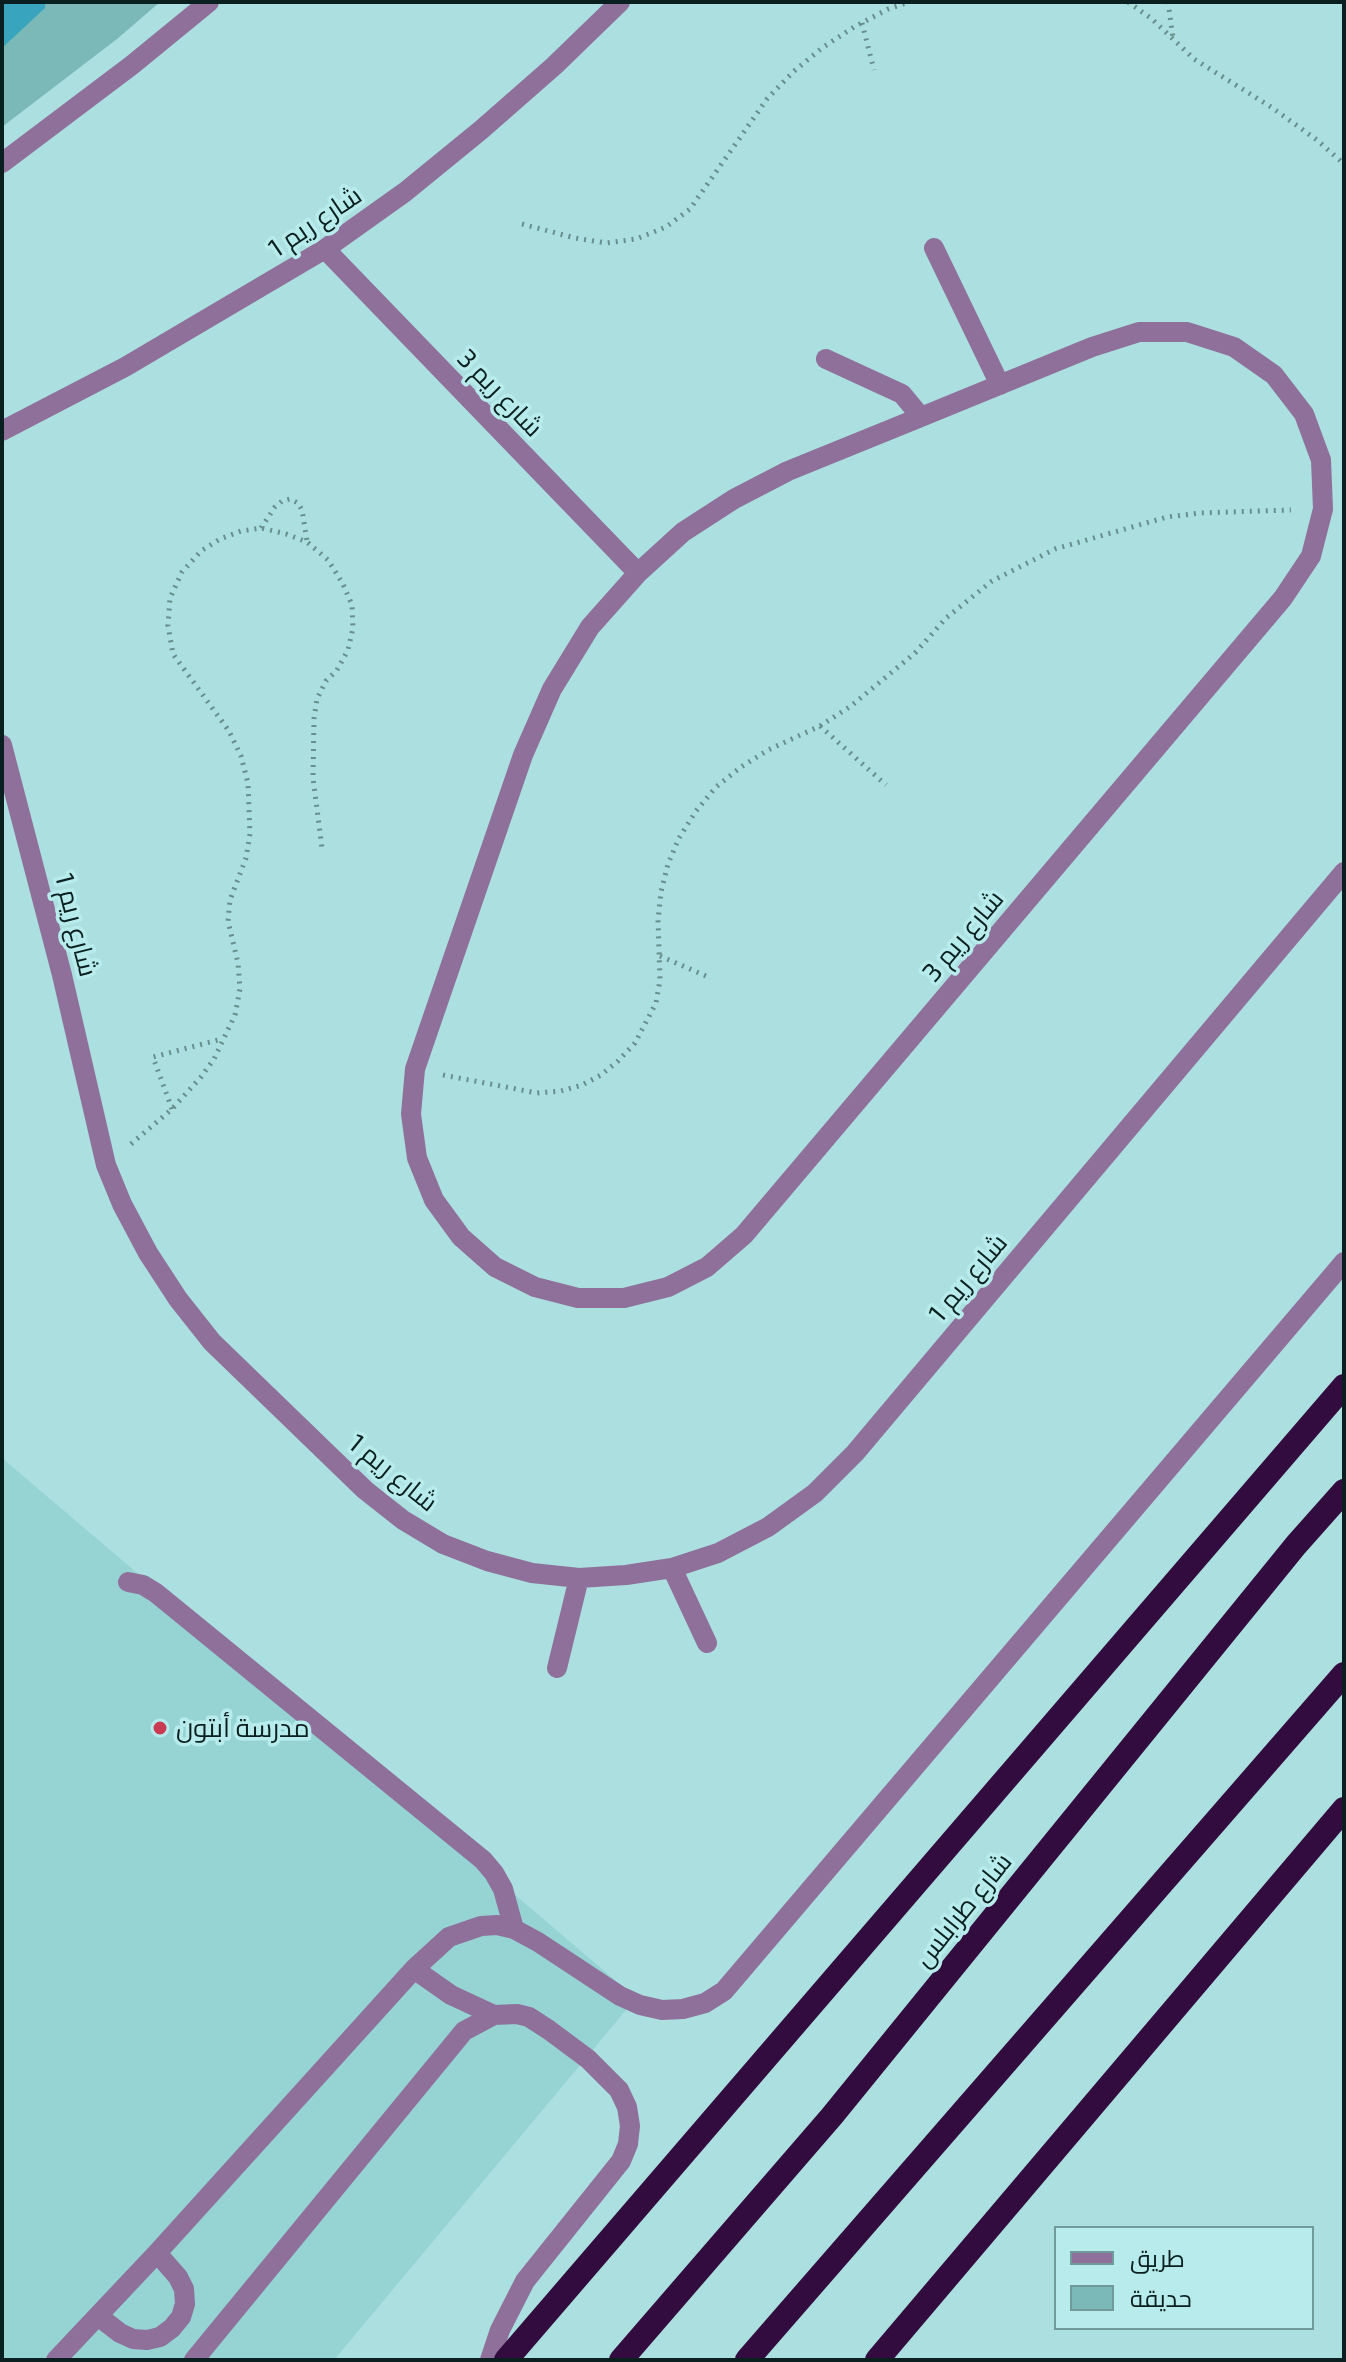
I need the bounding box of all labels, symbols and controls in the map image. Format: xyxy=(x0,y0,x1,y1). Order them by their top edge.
street label: شارع ريم 1 xyxy=(263,180,367,264)
street label: شارع ريم 3 xyxy=(451,343,549,443)
street label: شارع ريم 1 xyxy=(48,870,104,980)
street label: شارع ريم 3 xyxy=(916,884,1010,988)
street label: شارع ريم 1 xyxy=(922,1228,1014,1328)
street label: شارع ريم 1 xyxy=(342,1428,444,1518)
place label: مدرسة أبتون xyxy=(176,1712,310,1744)
marker: مدرسة أبتون xyxy=(151,1719,169,1737)
street label: شارع طرابلس xyxy=(908,1847,1018,1973)
legend xyxy=(1054,2226,1314,2330)
text: طريق xyxy=(1130,2243,1185,2272)
text: حديقة xyxy=(1130,2283,1192,2312)

